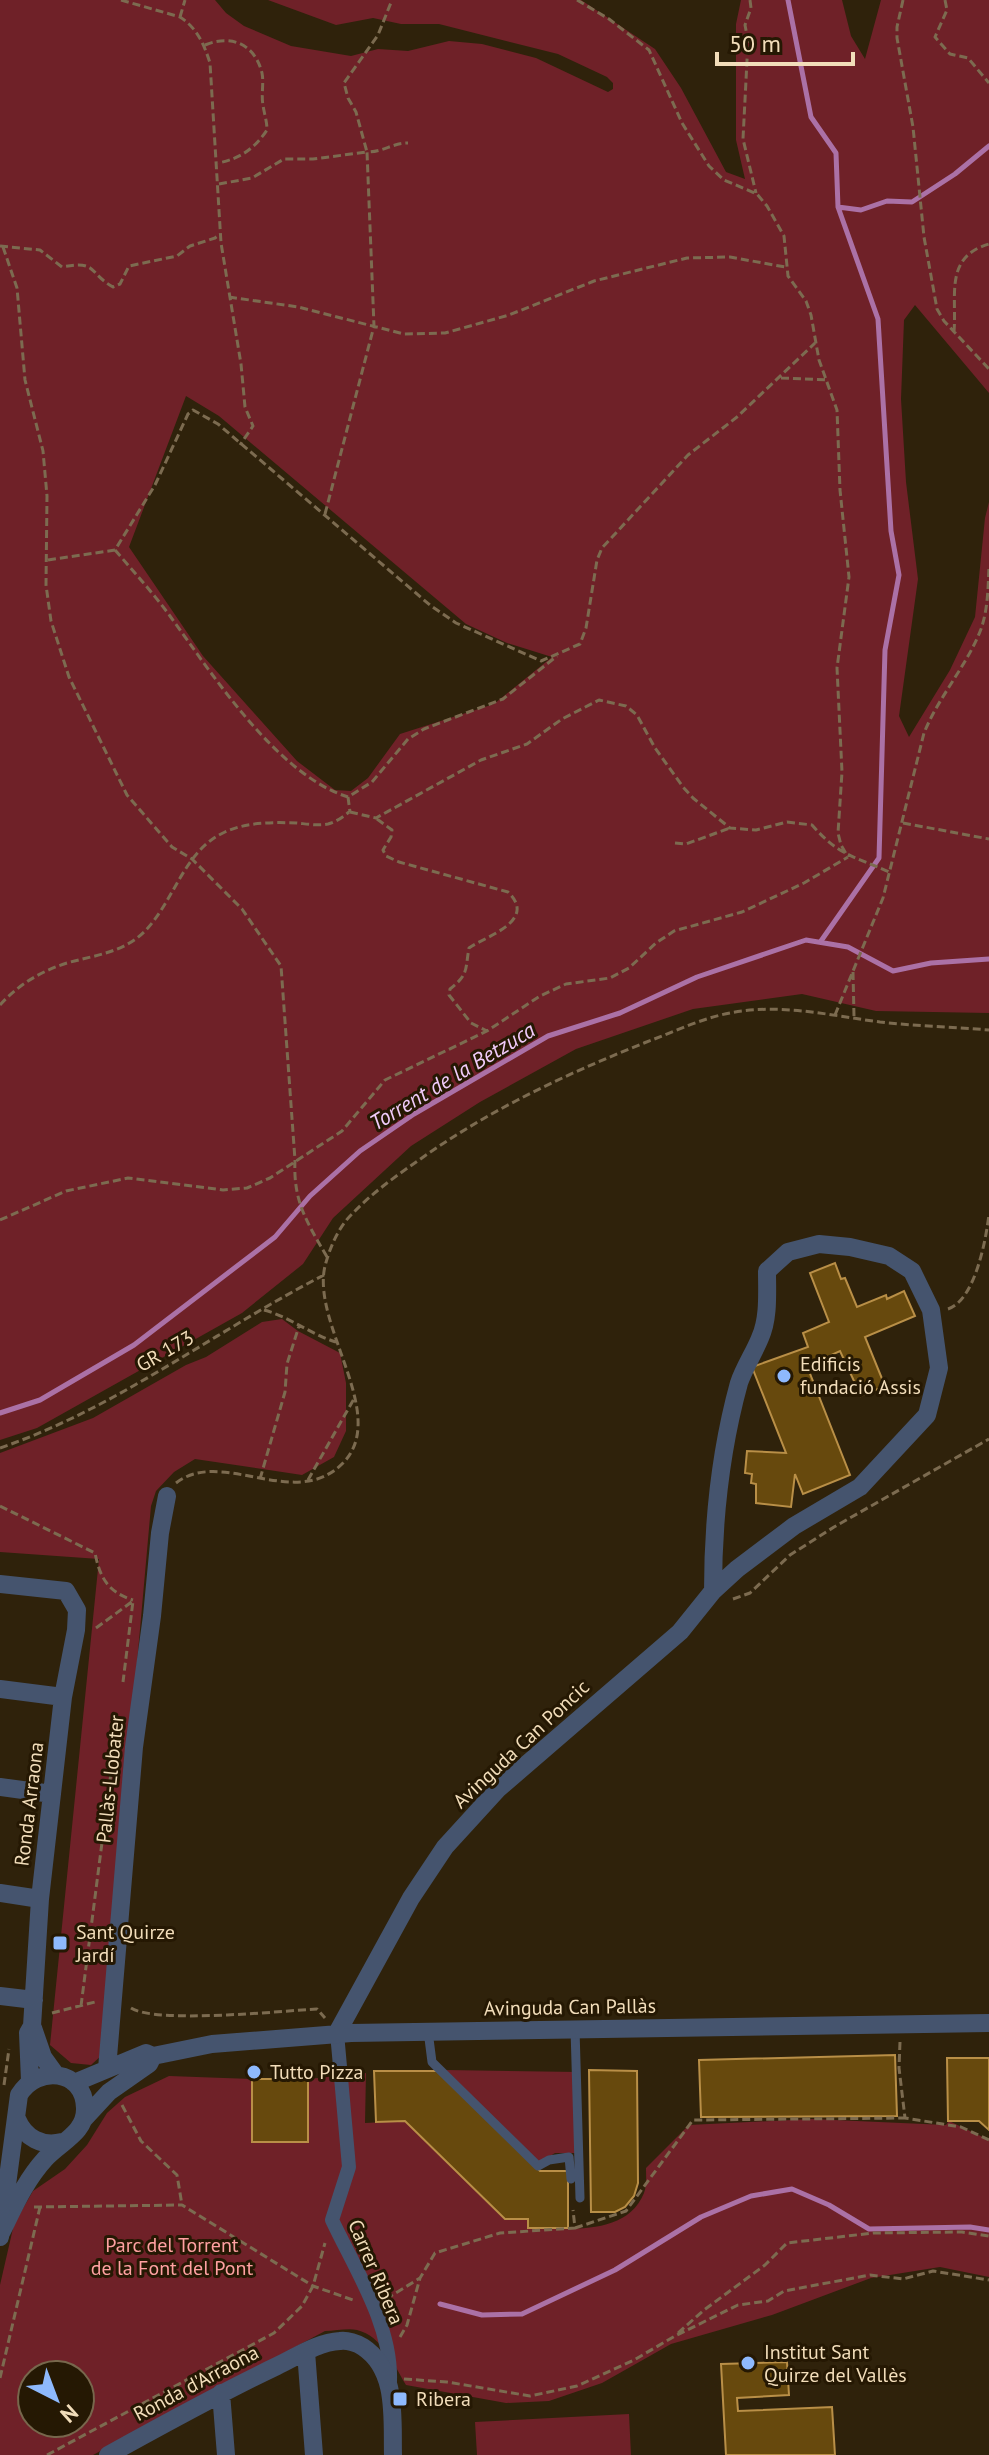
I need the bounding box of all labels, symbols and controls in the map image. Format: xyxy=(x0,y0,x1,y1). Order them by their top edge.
scale bar xyxy=(717,16,853,66)
text: 50 m xyxy=(729,28,781,59)
water label: Torrent de la Betzuca xyxy=(364,1015,540,1136)
street label: GR 173 xyxy=(132,1324,198,1378)
place label: Edificis fundació Assis xyxy=(800,1351,921,1400)
marker: Edificis fundació Assis xyxy=(775,1367,793,1385)
street label: Avinguda Can Poncic xyxy=(447,1674,595,1814)
street label: Pallàs-Llobater xyxy=(90,1713,130,1844)
street label: Ronda Arraona xyxy=(8,1740,50,1868)
place label: Sant Quirze Jardí xyxy=(75,1919,175,1968)
marker: Sant Quirze Jardí xyxy=(51,1934,69,1952)
street label: Avinguda Can Pallàs xyxy=(484,1992,656,2022)
place label: Tutto Pizza xyxy=(270,2059,364,2085)
marker: Tutto Pizza xyxy=(245,2063,263,2081)
street label: Carrer Ribera xyxy=(342,2215,410,2329)
park label: Parc del Torrent de la Font del Pont xyxy=(91,2232,253,2281)
street label: Ronda d'Arraona xyxy=(129,2339,263,2427)
place label: Institut Sant Quirze del Vallès xyxy=(764,2339,907,2388)
marker: Institut Sant Quirze del Vallès xyxy=(739,2354,757,2372)
north arrow xyxy=(16,2359,96,2439)
place label: Ribera xyxy=(416,2386,471,2412)
marker: Ribera xyxy=(391,2390,409,2408)
text: N xyxy=(55,2399,84,2429)

